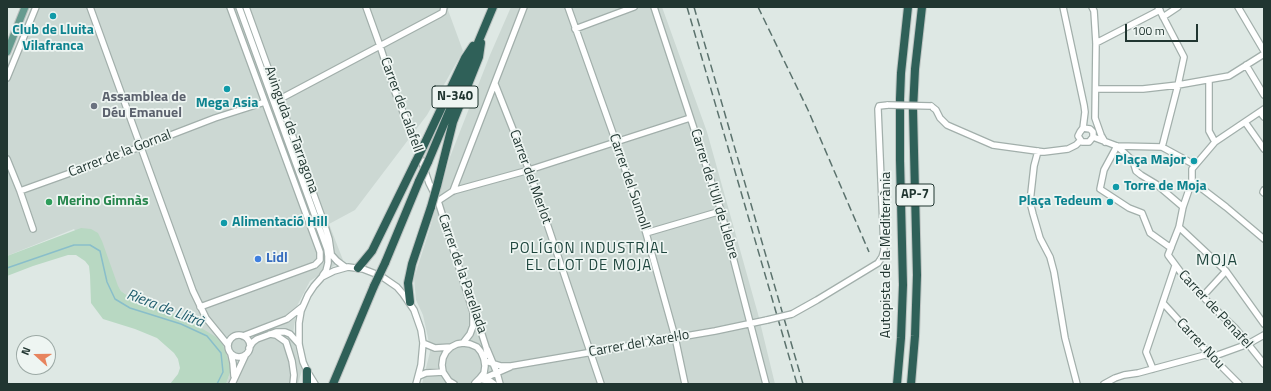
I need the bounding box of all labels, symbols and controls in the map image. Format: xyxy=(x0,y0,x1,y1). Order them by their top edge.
marker: Club de Lluita Vilafranca xyxy=(48,11,58,21)
scale bar xyxy=(1127,16,1200,42)
text: 100 m xyxy=(1132,21,1165,40)
place label: Club de Lluita Vilafranca xyxy=(12,23,94,56)
street label: Carrer de Calafell xyxy=(376,55,426,155)
street label: Avinguda de Tarragona xyxy=(260,64,322,196)
marker: Mega Asia xyxy=(222,84,232,94)
road number: N-340 xyxy=(432,86,478,108)
place label: Assamblea de Déu Emanuel xyxy=(102,90,186,122)
place label: Mega Asia xyxy=(196,96,258,112)
marker: Assamblea de Déu Emanuel xyxy=(89,101,99,111)
street label: Carrer de la Gornal xyxy=(66,127,174,181)
street label: Carrer de l'Ull de Llebre xyxy=(686,127,742,261)
street label: Carrer del Merlot xyxy=(505,128,555,226)
street label: Carrer del Sumoll xyxy=(605,132,653,232)
place label: Plaça Major xyxy=(1115,153,1186,169)
marker: Plaça Major xyxy=(1189,156,1199,166)
street label: Autopista de la Mediterrània xyxy=(879,172,895,338)
place label: Torre de Moja xyxy=(1124,179,1207,195)
marker: Torre de Moja xyxy=(1111,182,1121,192)
road number: AP-7 xyxy=(896,184,934,206)
place label: Merino Gimnàs xyxy=(57,194,149,210)
place label: Plaça Tedeum xyxy=(1018,194,1102,210)
marker: Merino Gimnàs xyxy=(44,197,54,207)
marker: Plaça Tedeum xyxy=(1105,197,1115,207)
street label: Carrer de la Parellada xyxy=(434,212,490,336)
place label: Alimentació Hill xyxy=(232,215,328,231)
marker: Alimentació Hill xyxy=(219,218,229,228)
district label: POLÍGON INDUSTRIAL EL CLOT DE MOJA xyxy=(510,240,668,275)
place label: Lidl xyxy=(266,251,288,267)
district label: MOJA xyxy=(1196,251,1238,271)
marker: Lidl xyxy=(253,254,263,264)
street label: Carrer de Penafel xyxy=(1174,267,1256,353)
water label: Riera de Llitrà xyxy=(124,286,206,332)
street label: Carrer Nou xyxy=(1172,315,1228,373)
street label: Carrer del Xarel·lo xyxy=(587,327,691,361)
north arrow xyxy=(16,335,56,375)
text: N xyxy=(17,345,35,357)

